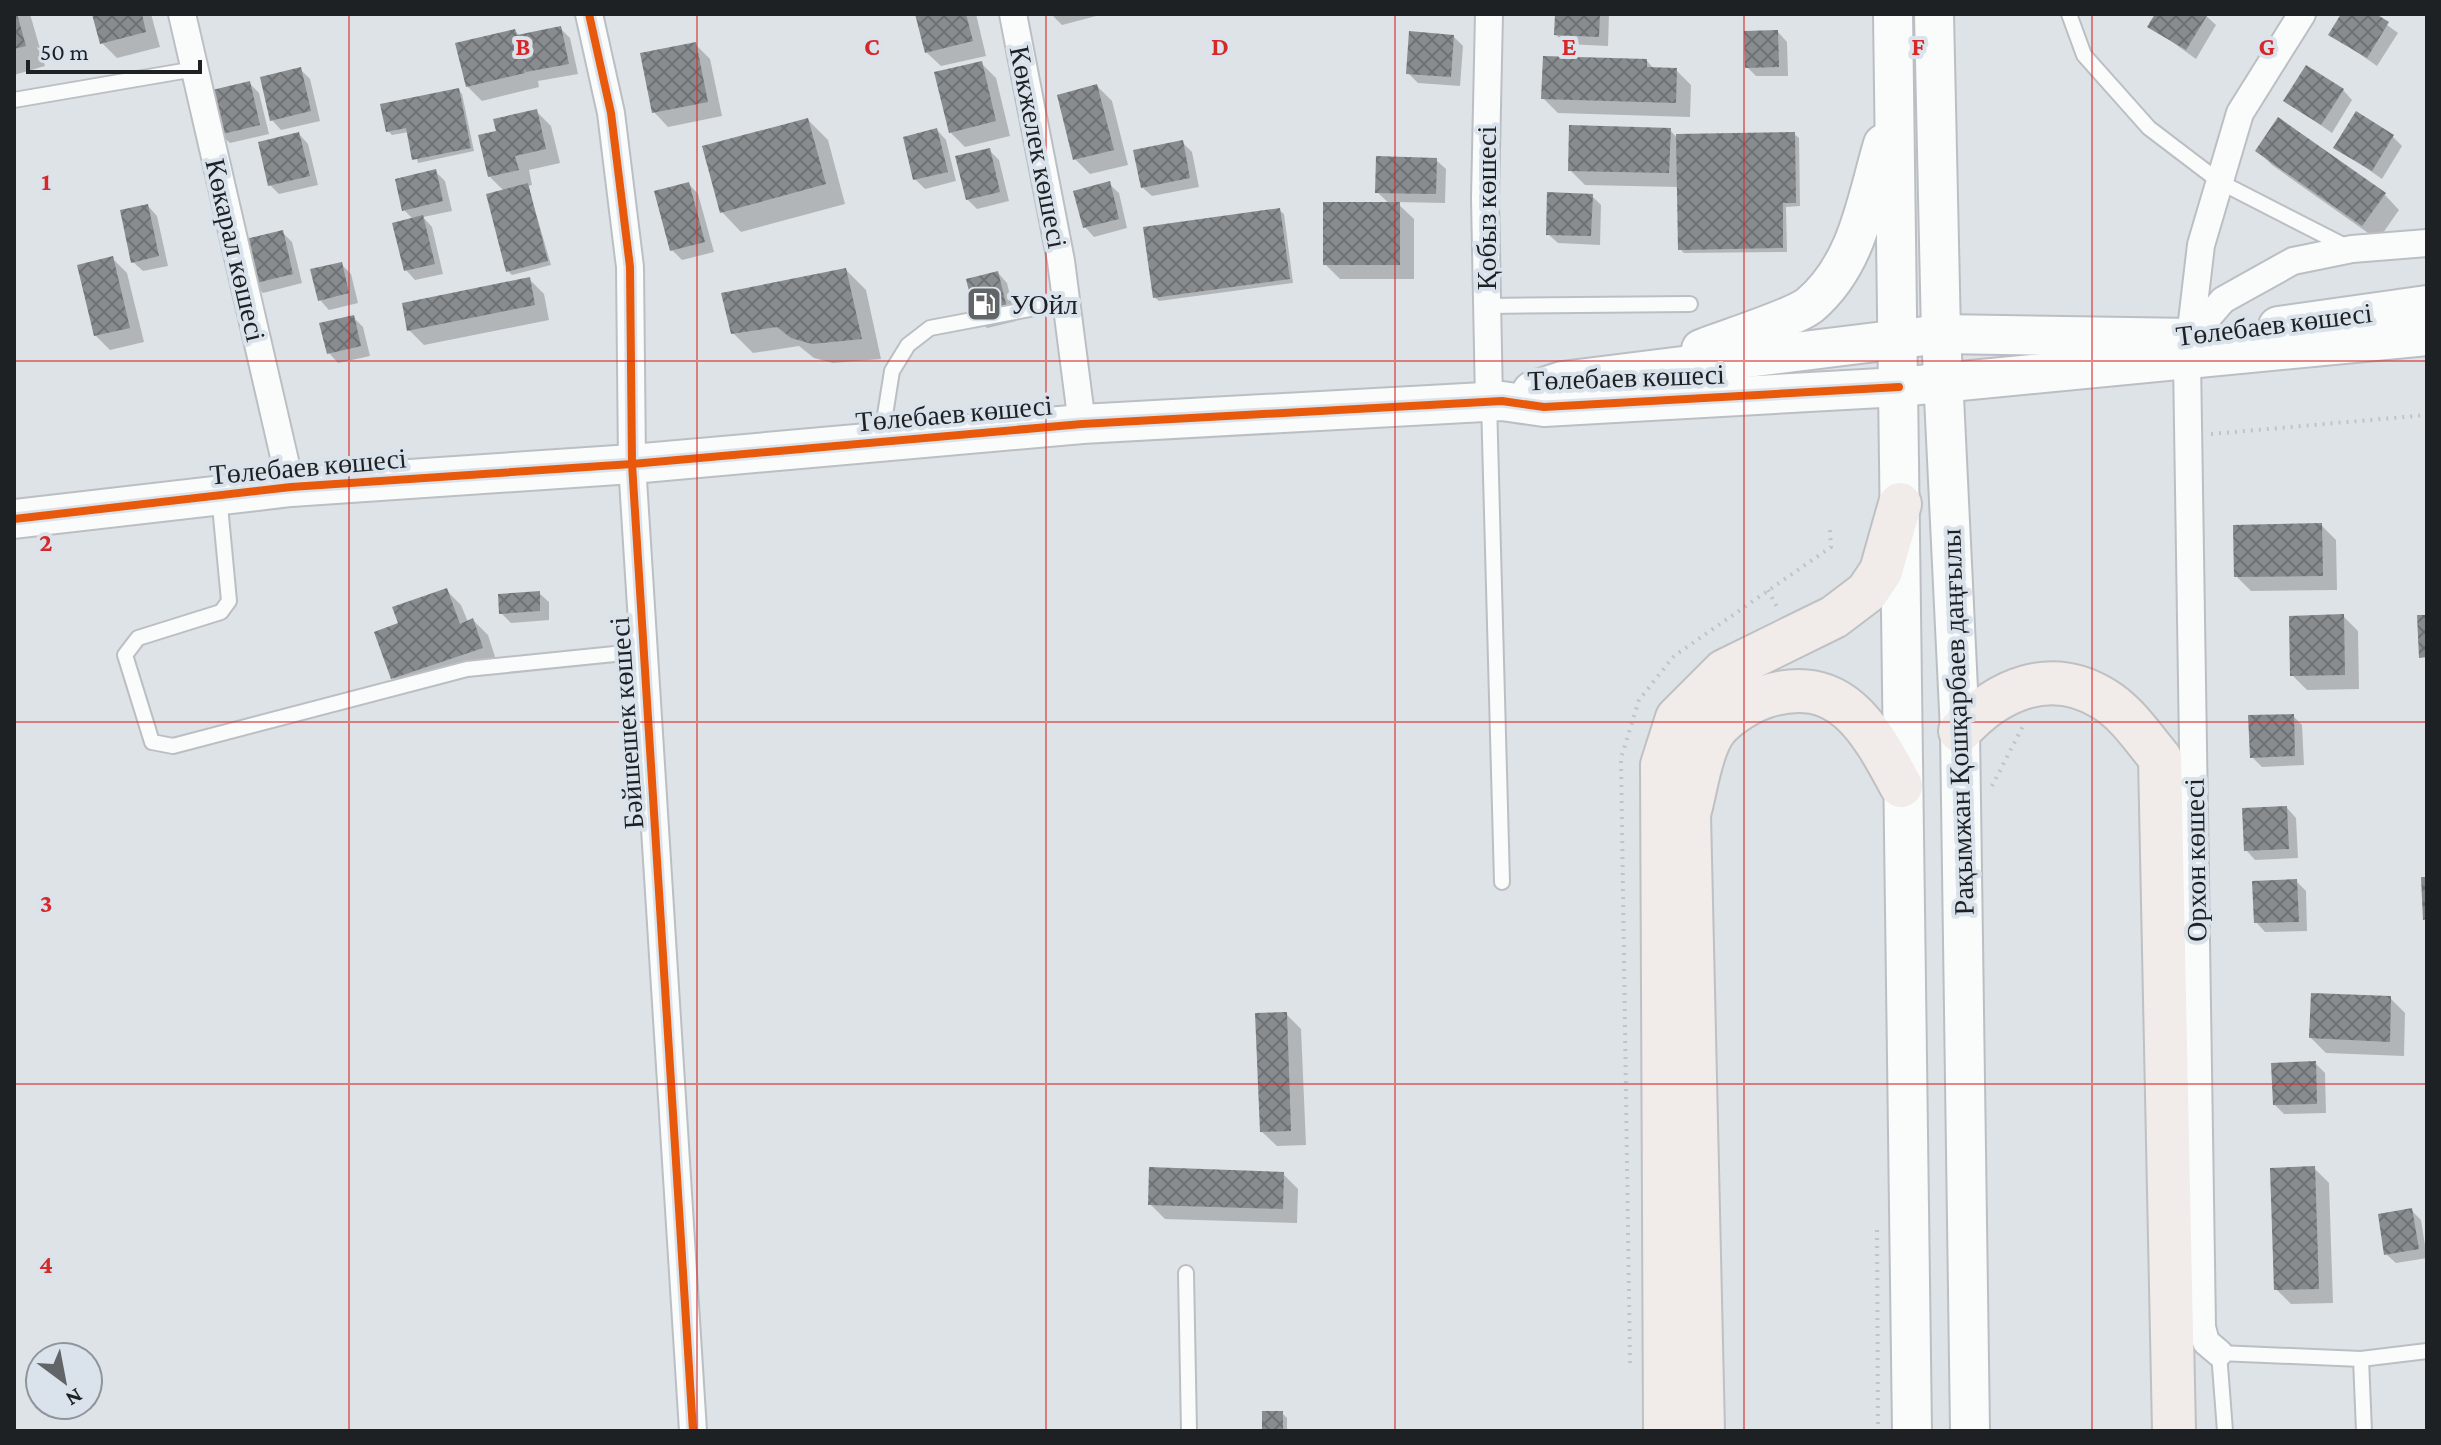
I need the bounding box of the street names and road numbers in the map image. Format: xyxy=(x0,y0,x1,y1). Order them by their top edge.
street label: Көкжелек көшесі xyxy=(1004,43,1073,251)
street label: Қобыз көшесі xyxy=(1471,126,1502,290)
street label: Көкарал көшесі xyxy=(199,156,272,345)
street label: Төлебаев көшесі xyxy=(2174,297,2374,352)
street label: Төлебаев көшесі xyxy=(1527,359,1726,396)
street label: Төлебаев көшесі xyxy=(854,389,1054,438)
street label: Төлебаев көшесі xyxy=(208,442,408,491)
street label: Рақымжан Қошқарбаев даңғылы xyxy=(1935,528,1980,916)
street label: Бәйшешек көшесі xyxy=(604,616,649,830)
street label: Орхон көшесі xyxy=(2179,778,2212,942)

